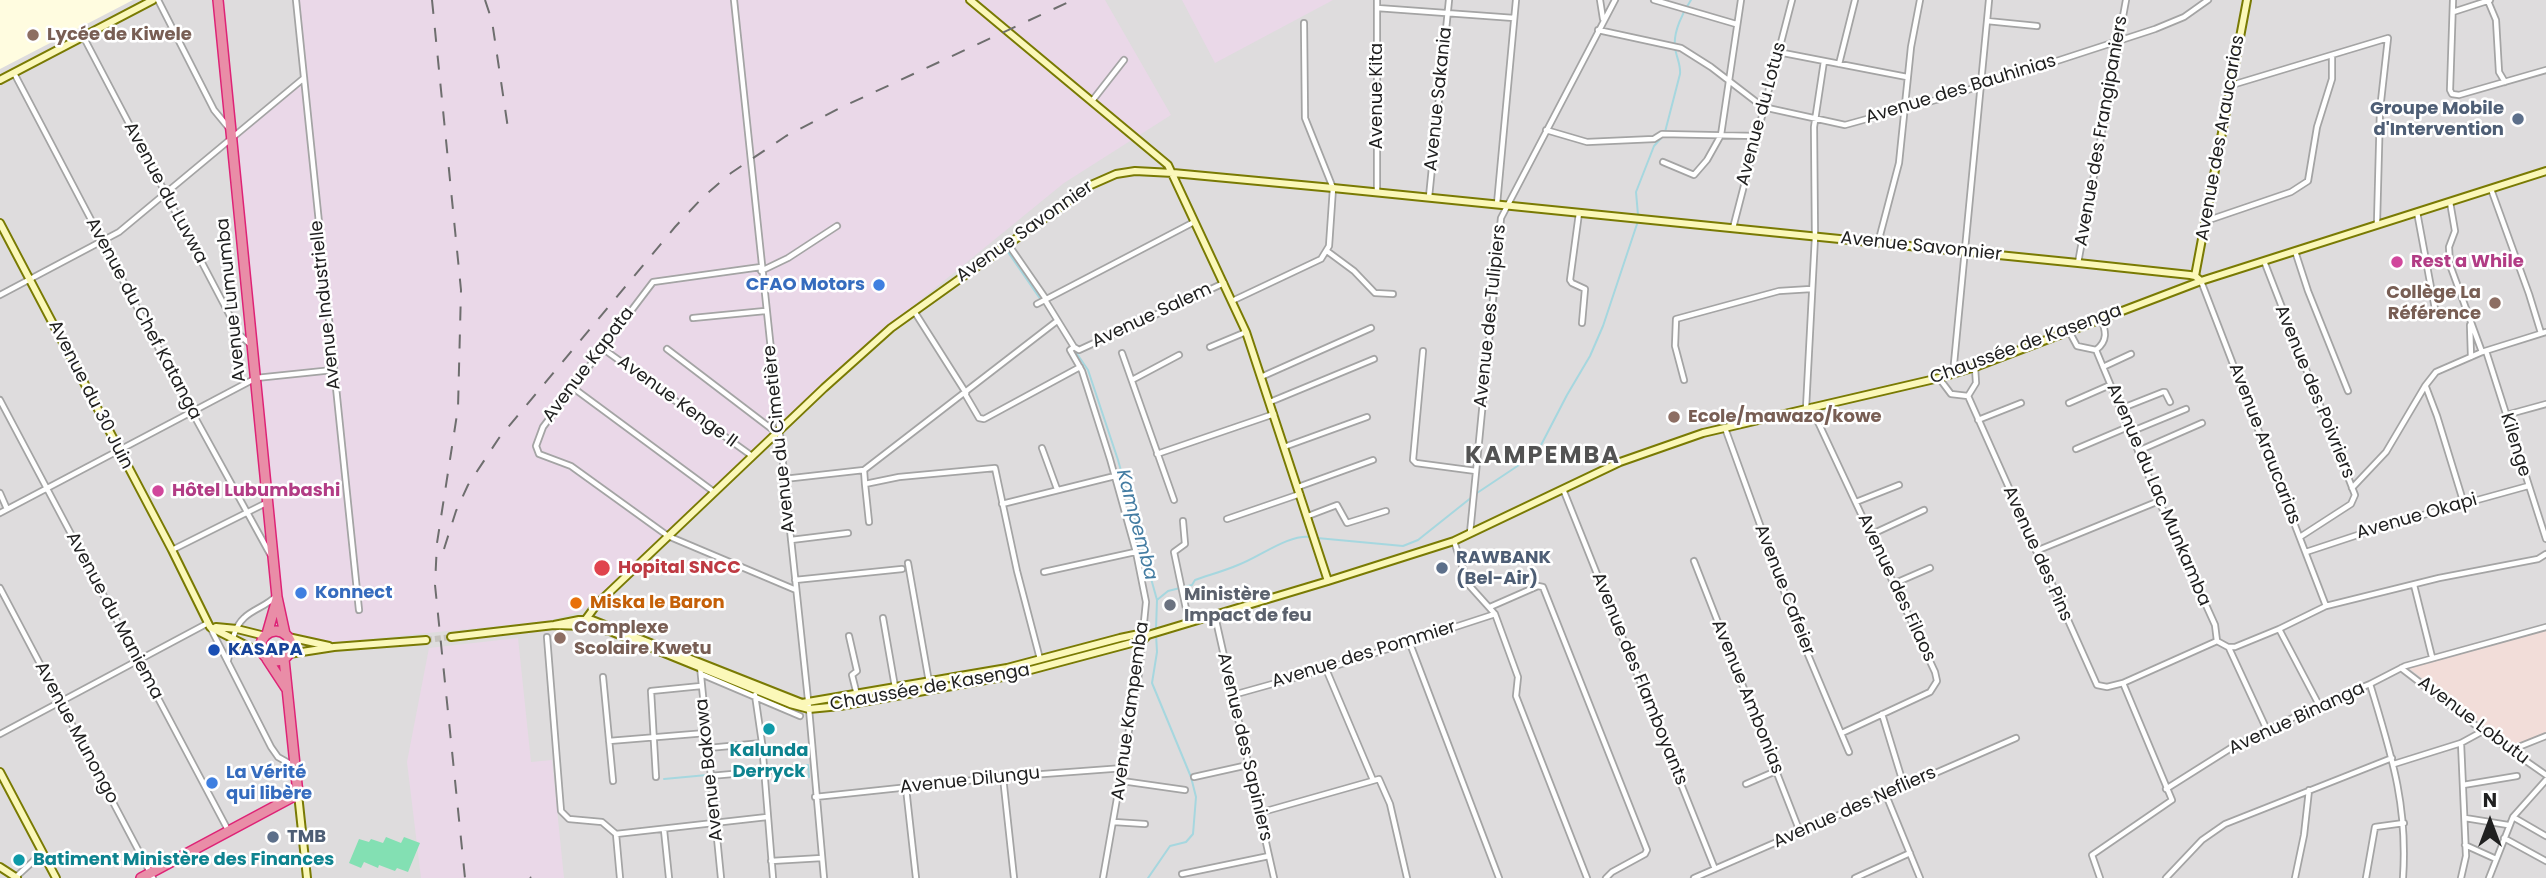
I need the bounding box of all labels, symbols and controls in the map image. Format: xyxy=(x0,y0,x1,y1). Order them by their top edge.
street label: Avenue des Frangipaniers xyxy=(2071,14,2133,248)
place label: Lycée de Kiwele xyxy=(47,24,192,46)
street label: Avenue Sakania xyxy=(1421,26,1457,172)
marker: Lycée de Kiwele xyxy=(25,27,41,43)
street label: Avenue des Araucarias xyxy=(2192,34,2250,242)
street label: Avenue du Lotus xyxy=(1732,40,1792,188)
street label: Avenue Kita xyxy=(1366,43,1388,149)
street label: Avenue des Bauhinias xyxy=(1863,51,2059,129)
place label: Groupe Mobile d'Intervention xyxy=(2370,98,2504,140)
marker: Groupe Mobile d'Intervention xyxy=(2510,111,2526,127)
street label: Avenue du Luvwa xyxy=(119,119,211,267)
street label: Avenue Savonnier xyxy=(952,177,1098,287)
street label: Avenue du Chef Katanga xyxy=(80,214,206,424)
street label: Avenue Lumumba xyxy=(213,217,251,383)
street label: Avenue Industrielle xyxy=(306,219,346,391)
street label: Avenue des Tulipiers xyxy=(1471,223,1511,409)
street label: Avenue Savonnier xyxy=(1839,228,2003,266)
place label: Rest a While xyxy=(2411,251,2524,273)
marker: Rest a While xyxy=(2389,254,2405,270)
place label: CFAO Motors xyxy=(746,274,865,296)
marker: CFAO Motors xyxy=(871,277,887,293)
street label: Avenue Salem xyxy=(1089,279,1215,353)
place label: Collège La Référence xyxy=(2386,282,2481,324)
marker: Collège La Référence xyxy=(2487,295,2503,311)
street label: Chaussée de Kasenga xyxy=(1927,300,2125,390)
street label: Avenue des Poivriers xyxy=(2269,302,2359,482)
street label: Avenue Kapata xyxy=(539,303,639,427)
street label: Avenue du 30 Juin xyxy=(43,317,137,473)
street label: Avenue du Cimetière xyxy=(759,344,801,534)
street label: Avenue Kenge II xyxy=(613,351,741,453)
street label: Avenue Araucarias xyxy=(2223,360,2305,528)
street label: Avenue du Lac Munkamba xyxy=(2101,381,2215,609)
place label: Ecole/mawazo/kowe xyxy=(1688,406,1882,428)
marker: Ecole/mawazo/kowe xyxy=(1666,409,1682,425)
street label: Kilenge xyxy=(2495,410,2535,480)
district label: KAMPEMBA xyxy=(1466,443,1620,471)
water label: Kampemba xyxy=(1110,467,1162,583)
place label: Hôtel Lubumbashi xyxy=(172,480,340,502)
marker: Hôtel Lubumbashi xyxy=(150,483,166,499)
street label: Avenue des Pins xyxy=(1998,483,2076,625)
street label: Avenue Okapi xyxy=(2354,489,2480,545)
street label: Avenue des Filaos xyxy=(1852,511,1940,665)
street label: Avenue Cafeier xyxy=(1749,522,1819,658)
street label: Avenue du Maniema xyxy=(61,529,167,703)
place label: RAWBANK (Bel-Air) xyxy=(1456,547,1551,590)
place label: Hopital SNCC xyxy=(618,557,741,579)
marker: Hopital SNCC xyxy=(592,558,612,578)
marker: RAWBANK (Bel-Air) xyxy=(1434,560,1450,576)
street label: Avenue des Flamboyants xyxy=(1586,569,1692,789)
place label: Konnect xyxy=(315,582,393,604)
place label: Ministère Impact de feu xyxy=(1184,584,1312,626)
marker: Konnect xyxy=(293,585,309,601)
place label: Miska le Baron xyxy=(590,592,725,614)
marker: Miska le Baron xyxy=(568,595,584,611)
marker: Ministère Impact de feu xyxy=(1162,597,1178,613)
place label: Complexe Scolaire Kwetu xyxy=(574,617,712,660)
street label: Avenue des Pommier xyxy=(1269,617,1459,693)
street label: Avenue Ambonias xyxy=(1706,617,1788,777)
street label: Avenue Kampemba xyxy=(1108,620,1154,802)
marker: Complexe Scolaire Kwetu xyxy=(552,630,568,646)
place label: KASAPA xyxy=(228,639,303,661)
marker: KASAPA xyxy=(206,642,222,658)
street label: Avenue des Sapiniers xyxy=(1212,651,1276,843)
street label: Avenue Munongo xyxy=(29,658,123,808)
street label: Chaussée de Kasenga xyxy=(828,660,1032,716)
street label: Avenue Lobutu xyxy=(2413,672,2533,770)
street label: Avenue Binanga xyxy=(2226,678,2368,760)
street label: Avenue Bakowa xyxy=(692,698,728,842)
marker: Kalunda Derryck xyxy=(761,721,777,737)
place label: Kalunda Derryck xyxy=(730,740,808,782)
place label: La Vérité qui libère xyxy=(226,762,312,804)
street label: Avenue des Nefliers xyxy=(1770,762,1940,854)
street label: Avenue Dilungu xyxy=(899,763,1041,799)
marker: La Vérité qui libère xyxy=(204,775,220,791)
north arrow xyxy=(2455,787,2525,857)
text: N xyxy=(2483,787,2497,814)
place label: TMB xyxy=(287,826,326,848)
marker: TMB xyxy=(265,829,281,845)
place label: Batiment Ministère des Finances xyxy=(33,849,334,871)
marker: Batiment Ministère des Finances xyxy=(11,852,27,868)

